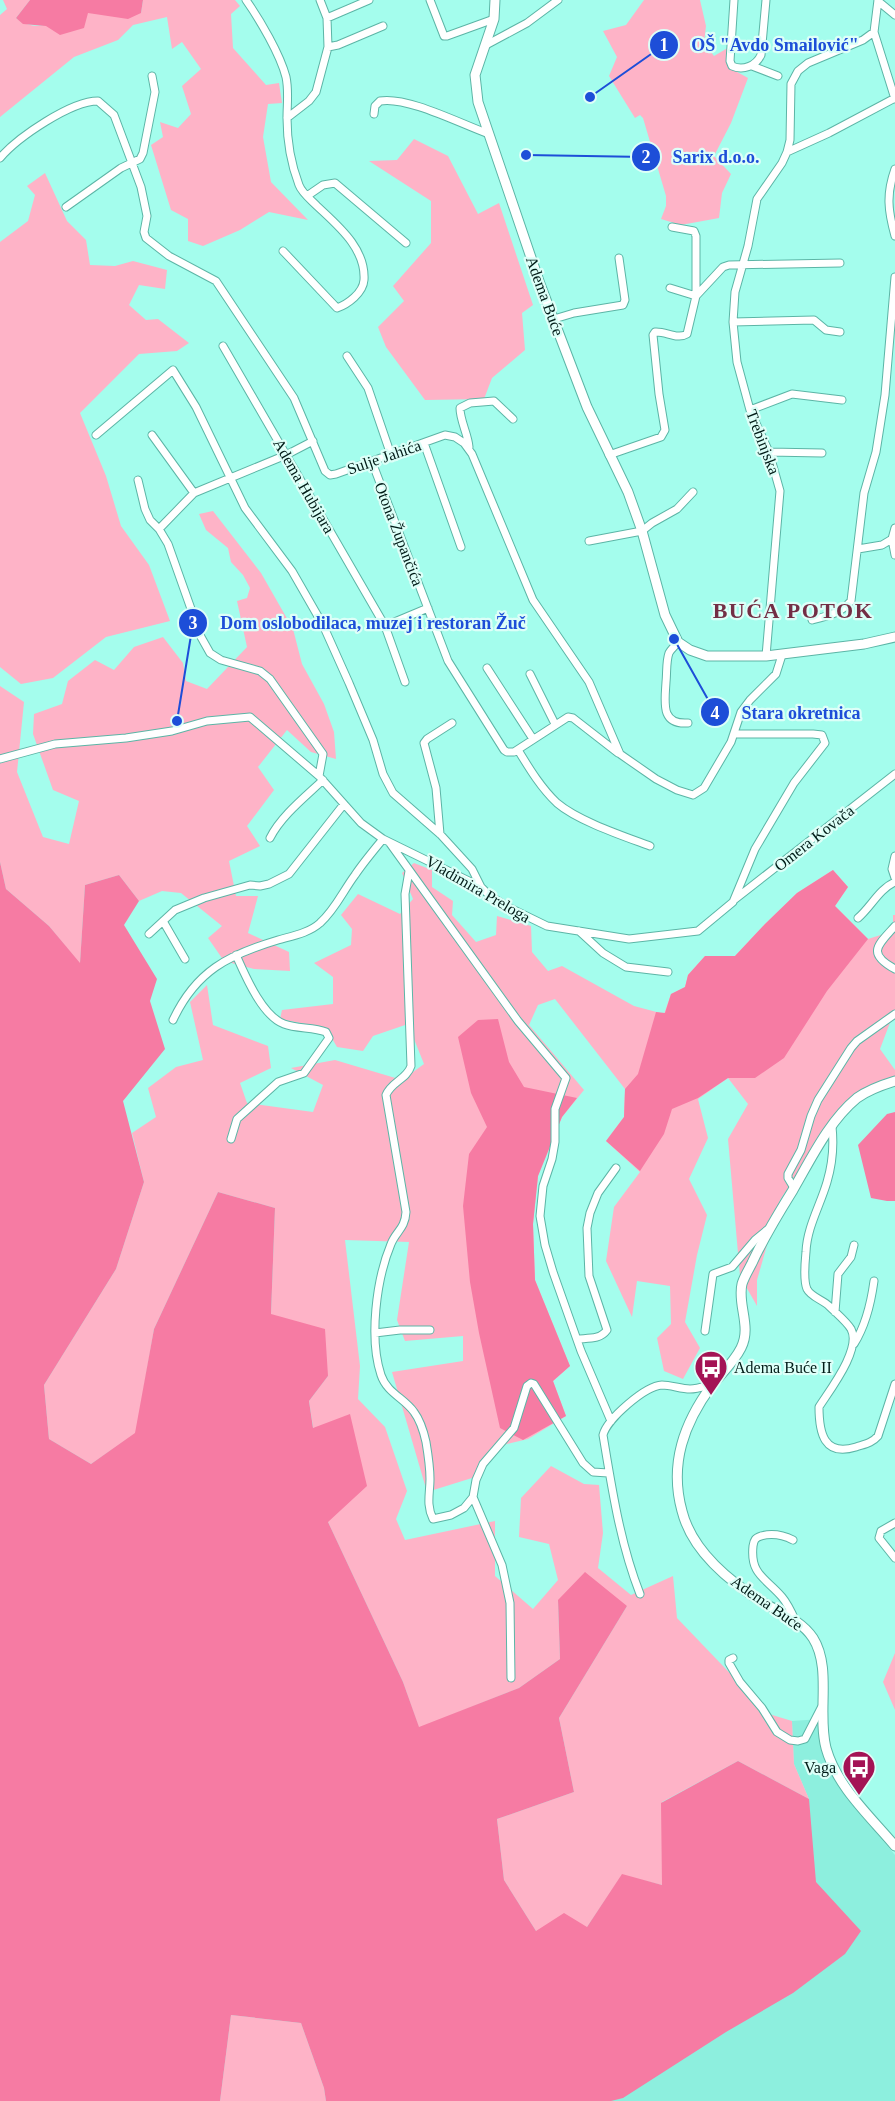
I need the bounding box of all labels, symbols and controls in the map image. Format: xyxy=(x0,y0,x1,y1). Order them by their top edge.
callout: OŠ "Avdo Smailović" xyxy=(649,27,871,63)
text: OŠ "Avdo Smailović" xyxy=(691,34,859,55)
text: 1 xyxy=(660,35,669,55)
callout: Sarix d.o.o. xyxy=(631,139,772,175)
text: 2 xyxy=(642,147,651,167)
text: Sarix d.o.o. xyxy=(672,147,760,167)
street label: Adema Buće xyxy=(523,254,567,338)
street label: Trebinjska xyxy=(742,407,783,477)
street label: Adema Hubijara xyxy=(269,436,338,537)
street label: Sulje Jahića xyxy=(345,436,423,478)
street label: Otona Župančića xyxy=(370,479,428,589)
district label: BUĆA POTOK xyxy=(713,598,873,623)
callout: Dom oslobodilaca, muzej i restoran Žuč xyxy=(178,605,538,641)
text: Dom oslobodilaca, muzej i restoran Žuč xyxy=(220,612,526,633)
text: 3 xyxy=(189,613,198,633)
callout: Stara okretnica xyxy=(700,694,873,730)
text: 4 xyxy=(711,703,720,723)
text: Stara okretnica xyxy=(741,703,861,723)
street label: Omera Kovača xyxy=(771,802,857,874)
street label: Vladimira Preloga xyxy=(422,852,533,927)
bus stop icon: Adema Buće II xyxy=(693,1349,729,1396)
place label: Adema Buće II xyxy=(734,1359,832,1376)
street label: Adema Buće xyxy=(728,1572,806,1634)
bus stop icon: Vaga xyxy=(841,1749,877,1796)
place label: Vaga xyxy=(804,1759,836,1777)

